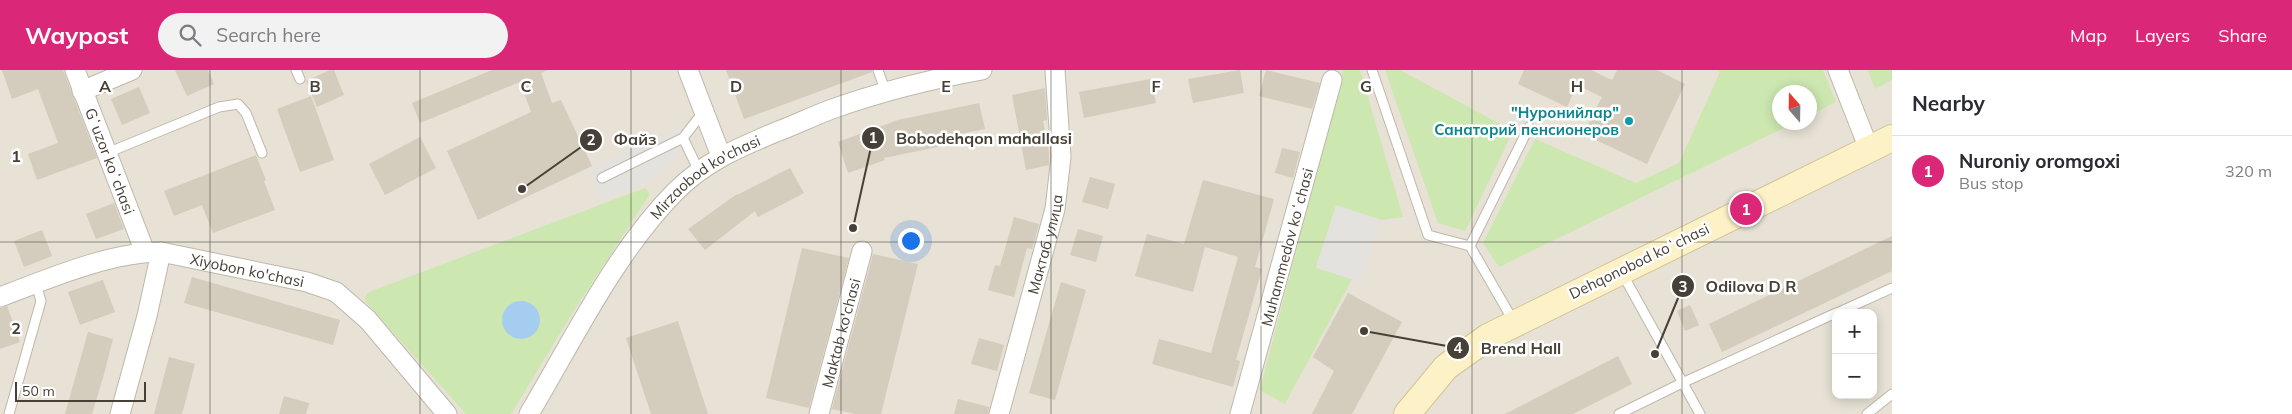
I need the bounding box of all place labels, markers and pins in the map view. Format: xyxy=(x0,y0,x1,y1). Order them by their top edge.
place label: "Нуронийлар" Санаторий пенсионеров xyxy=(1434,103,1619,139)
marker: "Нуронийлар" Санаторий пенсионеров xyxy=(1623,115,1635,127)
callout: Bobodehqon mahallasi xyxy=(861,122,1082,153)
callout: Файз xyxy=(578,124,666,155)
pin: 1 xyxy=(1730,190,1762,228)
callout: Odilova D R xyxy=(1671,271,1806,302)
callout: Brend Hall xyxy=(1446,333,1571,364)

